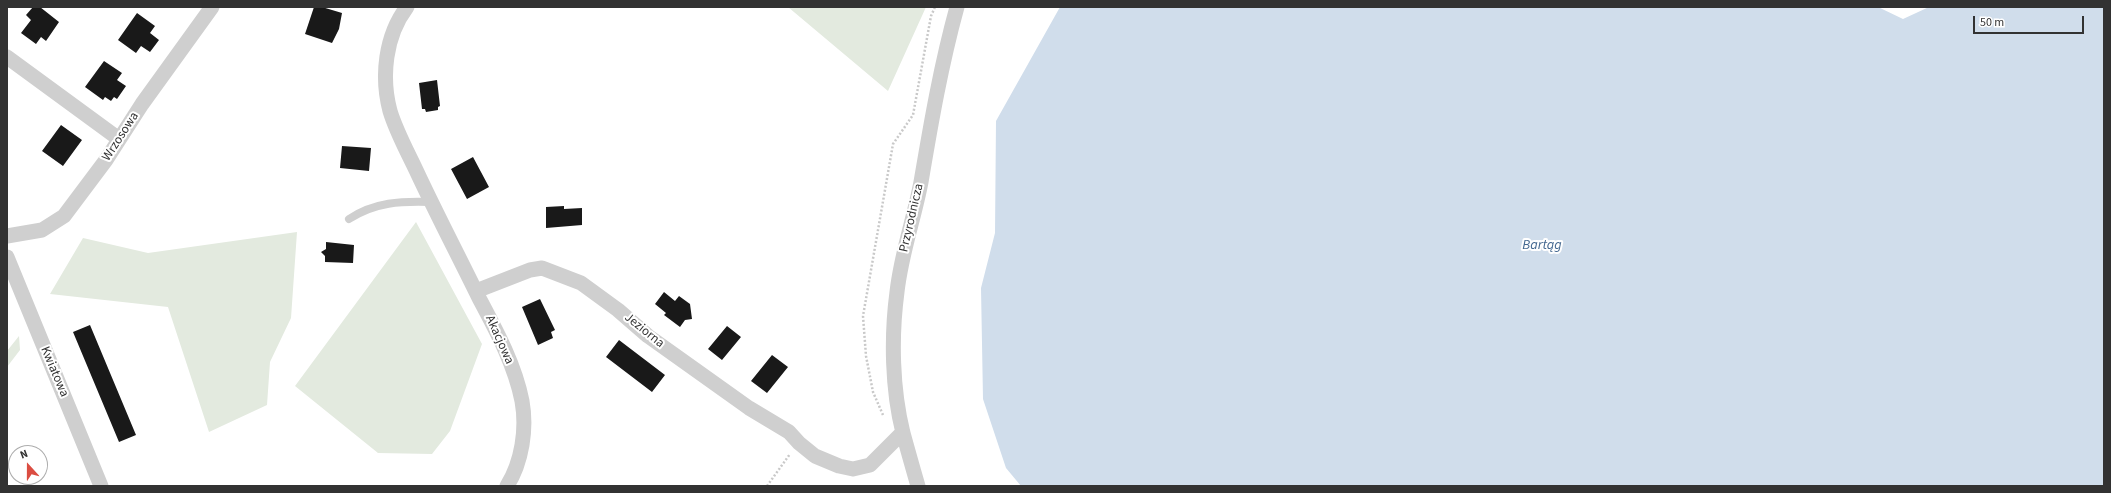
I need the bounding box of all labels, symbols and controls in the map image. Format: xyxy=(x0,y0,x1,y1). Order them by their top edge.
scale bar xyxy=(1975,8,2086,34)
text: 50 m xyxy=(1980,14,2004,31)
street label: Wrzosowa xyxy=(99,110,143,164)
street label: Przyrodnicza xyxy=(897,182,927,254)
water label: Bartąg xyxy=(1522,238,1562,254)
street label: Jeziorna xyxy=(621,310,667,352)
street label: Akacjowa xyxy=(481,313,517,367)
street label: Kwiatowa xyxy=(36,344,72,400)
north arrow xyxy=(8,445,48,485)
text: N xyxy=(18,446,30,463)

